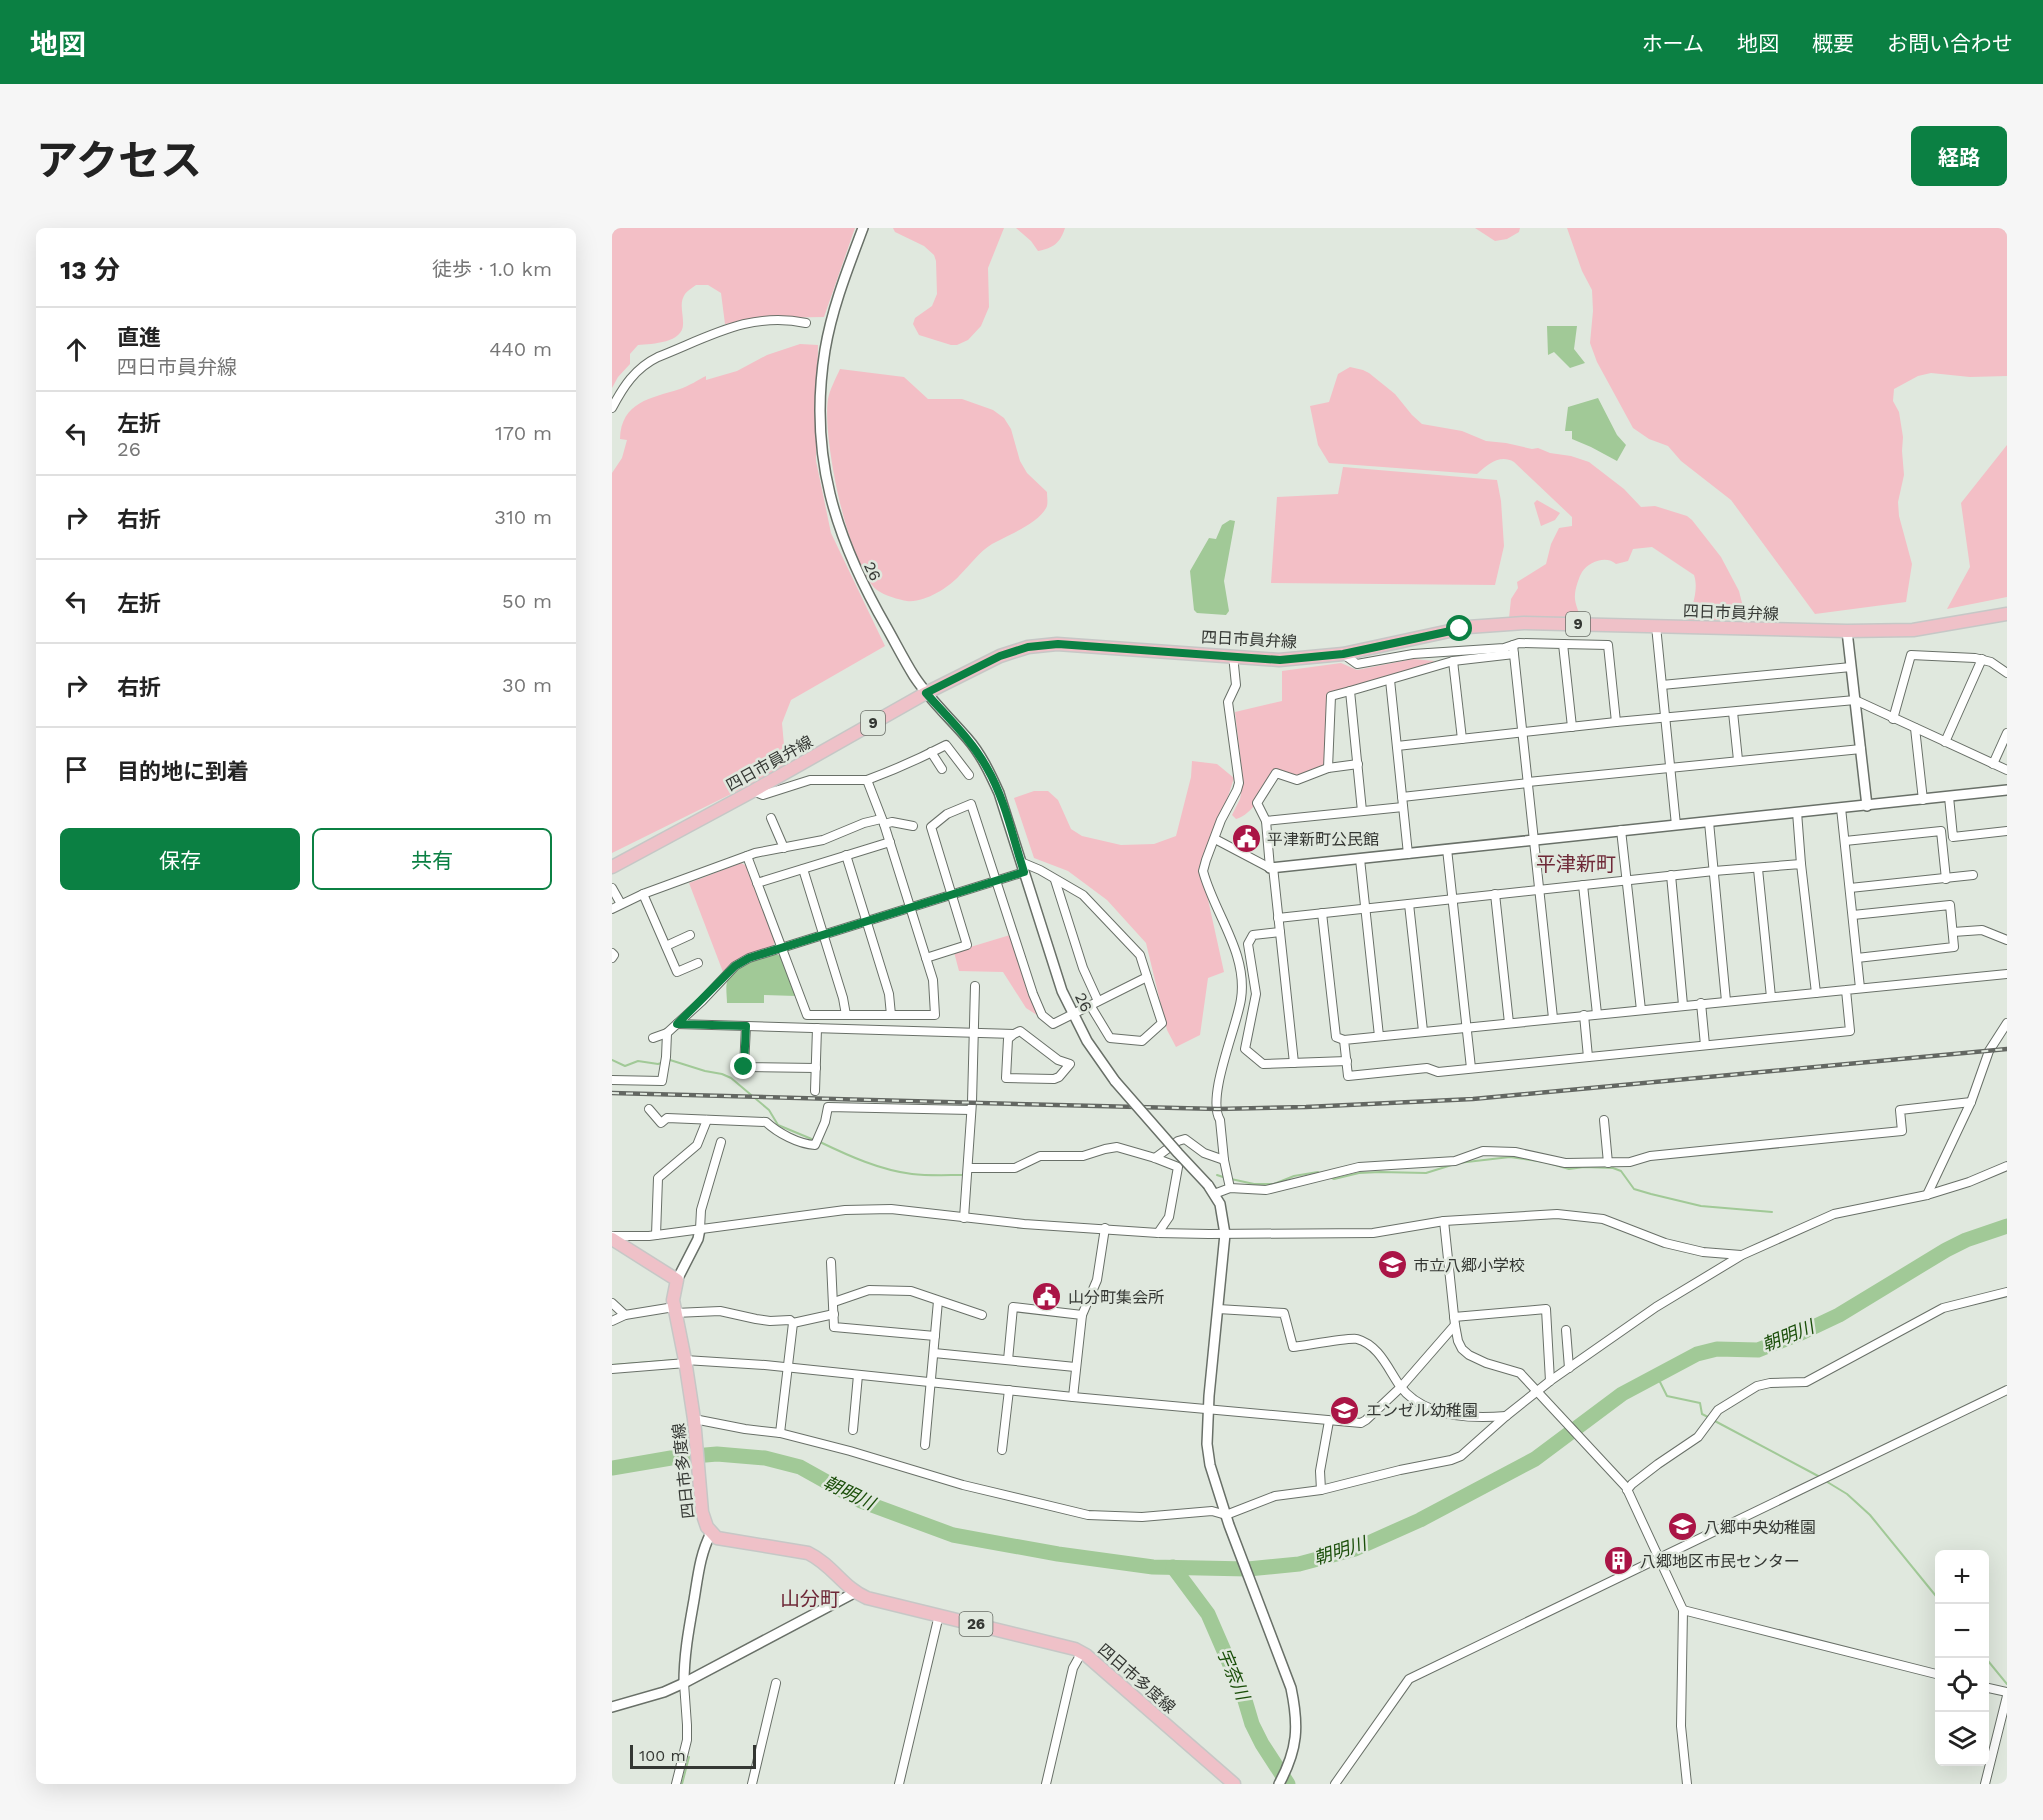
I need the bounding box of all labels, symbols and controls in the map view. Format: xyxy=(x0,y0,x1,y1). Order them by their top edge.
text: 地図 xyxy=(30,28,86,61)
text: ホーム xyxy=(1642,31,1704,56)
text: 地図 xyxy=(1737,31,1779,56)
text: 概要 xyxy=(1812,31,1854,56)
text: お問い合わせ xyxy=(1887,31,2013,56)
button: 経路 xyxy=(1911,126,2007,186)
text: アクセス xyxy=(36,136,202,185)
text: 13 分 xyxy=(60,255,120,285)
text: 徒歩 · 1.0 km xyxy=(432,257,552,281)
text: 直進 xyxy=(117,325,161,350)
icon: ahead xyxy=(60,333,93,366)
text: 440 m xyxy=(489,337,552,361)
text: 四日市員弁線 xyxy=(117,355,237,379)
text: 左折 xyxy=(117,411,161,436)
icon: left xyxy=(60,417,93,450)
text: 170 m xyxy=(495,421,552,445)
text: 26 xyxy=(117,437,141,461)
icon: right xyxy=(60,501,93,534)
text: 310 m xyxy=(494,505,552,529)
text: 右折 xyxy=(117,507,161,532)
street label: 26 xyxy=(860,559,885,584)
icon: left xyxy=(60,585,93,618)
text: 50 m xyxy=(502,589,552,613)
text: 左折 xyxy=(117,591,161,616)
street label: 四日市員弁線 xyxy=(1683,601,1779,624)
road number: 9 xyxy=(1566,612,1590,636)
route start xyxy=(1446,615,1472,641)
street label: 四日市員弁線 xyxy=(1201,627,1297,651)
icon: right xyxy=(60,669,93,702)
text: 30 m xyxy=(502,673,552,697)
text: 右折 xyxy=(117,675,161,700)
road number: 9 xyxy=(861,711,885,735)
street label: 四日市員弁線 xyxy=(723,732,816,795)
icon: arrive xyxy=(60,753,93,786)
text: 目的地に到着 xyxy=(117,759,249,784)
public building icon: 平津新町公民館 xyxy=(1230,823,1262,855)
button: 保存 xyxy=(60,828,300,890)
button: 共有 xyxy=(312,828,552,890)
place label: 平津新町公民館 xyxy=(1267,830,1379,849)
district label: 平津新町 xyxy=(1536,852,1616,876)
street label: 26 xyxy=(1071,989,1096,1015)
route end xyxy=(730,1053,756,1079)
school or university icon: 市立八郷小学校 xyxy=(1376,1249,1408,1281)
place label: 市立八郷小学校 xyxy=(1413,1256,1525,1275)
public building icon: 山分町集会所 xyxy=(1031,1281,1063,1313)
place label: 山分町集会所 xyxy=(1068,1288,1164,1307)
water label: 朝明川 xyxy=(1759,1315,1819,1355)
school or university icon: エンゼル幼稚園 xyxy=(1329,1394,1361,1426)
place label: エンゼル幼稚園 xyxy=(1366,1401,1478,1420)
street label: 四日市多度線 xyxy=(669,1422,698,1520)
water label: 朝明川 xyxy=(820,1471,880,1515)
school or university icon: 八郷中央幼稚園 xyxy=(1667,1511,1699,1543)
place label: 八郷中央幼稚園 xyxy=(1704,1518,1816,1537)
water label: 朝明川 xyxy=(1311,1532,1371,1568)
building icon: 八郷地区市民センター xyxy=(1603,1545,1635,1577)
map controls xyxy=(1935,1550,1989,1766)
button: + xyxy=(1935,1550,1989,1604)
place label: 八郷地区市民センター xyxy=(1640,1552,1800,1571)
district label: 山分町 xyxy=(780,1587,840,1611)
button: − xyxy=(1935,1604,1989,1658)
road number: 26 xyxy=(960,1612,992,1636)
street label: 四日市多度線 xyxy=(1094,1640,1179,1717)
water label: 宇奈川 xyxy=(1213,1645,1254,1705)
button: locate xyxy=(1935,1658,1989,1712)
button: layers xyxy=(1935,1712,1989,1766)
scale bar xyxy=(630,1742,756,1770)
text: 100 m xyxy=(639,1746,686,1765)

